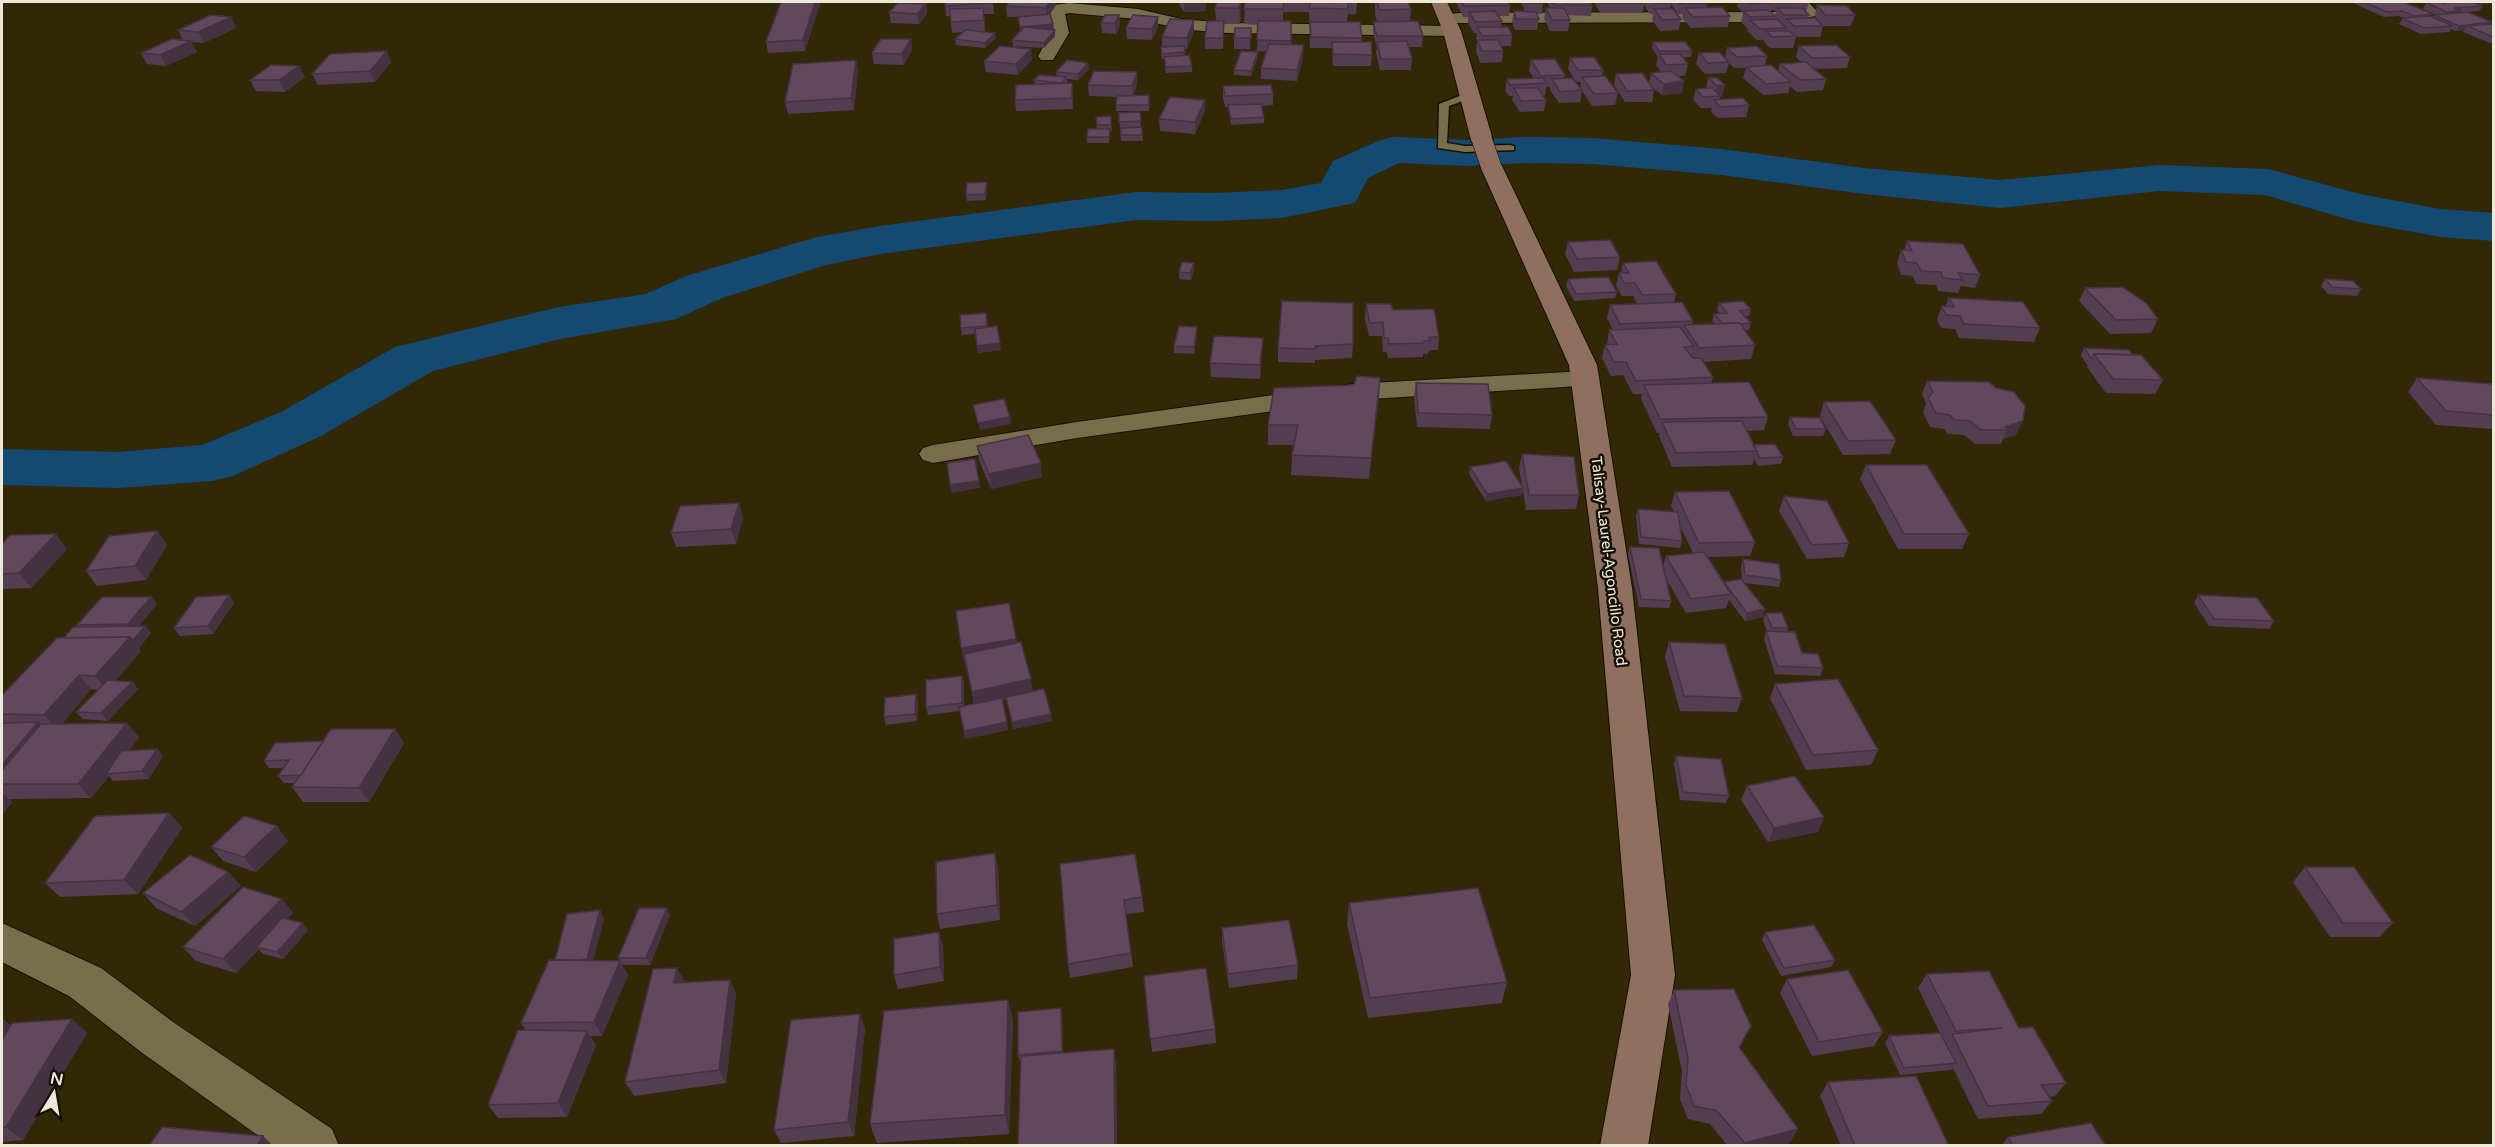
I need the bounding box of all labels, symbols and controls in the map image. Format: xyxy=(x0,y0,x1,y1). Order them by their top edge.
street label: Talisay-Laurel-Agoncillo Road xyxy=(1587,455,1631,667)
north arrow xyxy=(24,1063,84,1123)
text: N xyxy=(48,1068,65,1090)

